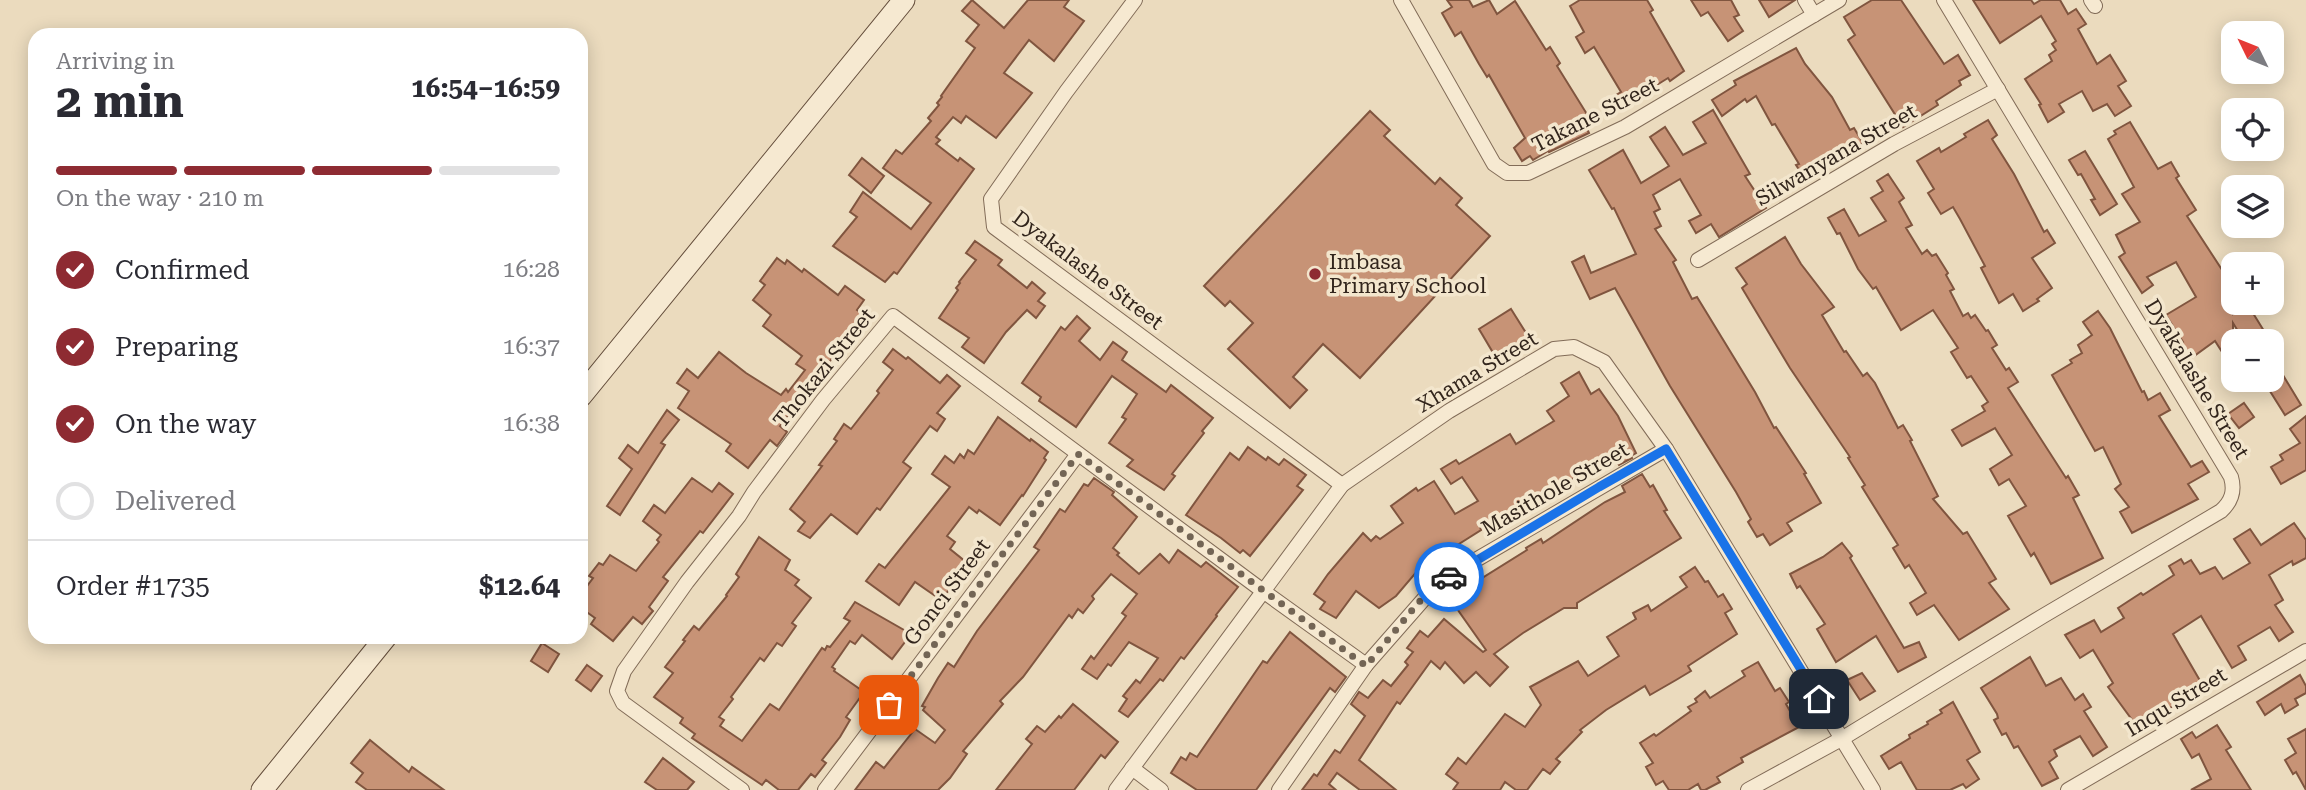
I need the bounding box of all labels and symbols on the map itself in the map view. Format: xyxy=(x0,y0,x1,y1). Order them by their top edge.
north arrow xyxy=(2221,21,2284,84)
street label: Takane Street xyxy=(1528,73,1662,157)
street label: Silwanyana Street xyxy=(1751,99,1921,211)
street label: Dyakalashe Street xyxy=(1008,206,1168,334)
place label: Imbasa Primary School xyxy=(1329,250,1487,298)
marker: Imbasa Primary School xyxy=(1307,266,1323,282)
street label: Dyakalashe Street xyxy=(2140,295,2254,463)
street label: Thokazi Street xyxy=(769,303,880,433)
street label: Xhama Street xyxy=(1412,326,1542,417)
street label: Masithole Street xyxy=(1477,437,1633,541)
street label: Gonci Street xyxy=(899,534,995,650)
courier xyxy=(1414,542,1484,612)
street label: Inqu Street xyxy=(2121,662,2231,741)
pin xyxy=(1789,669,1849,729)
pin xyxy=(859,675,919,735)

